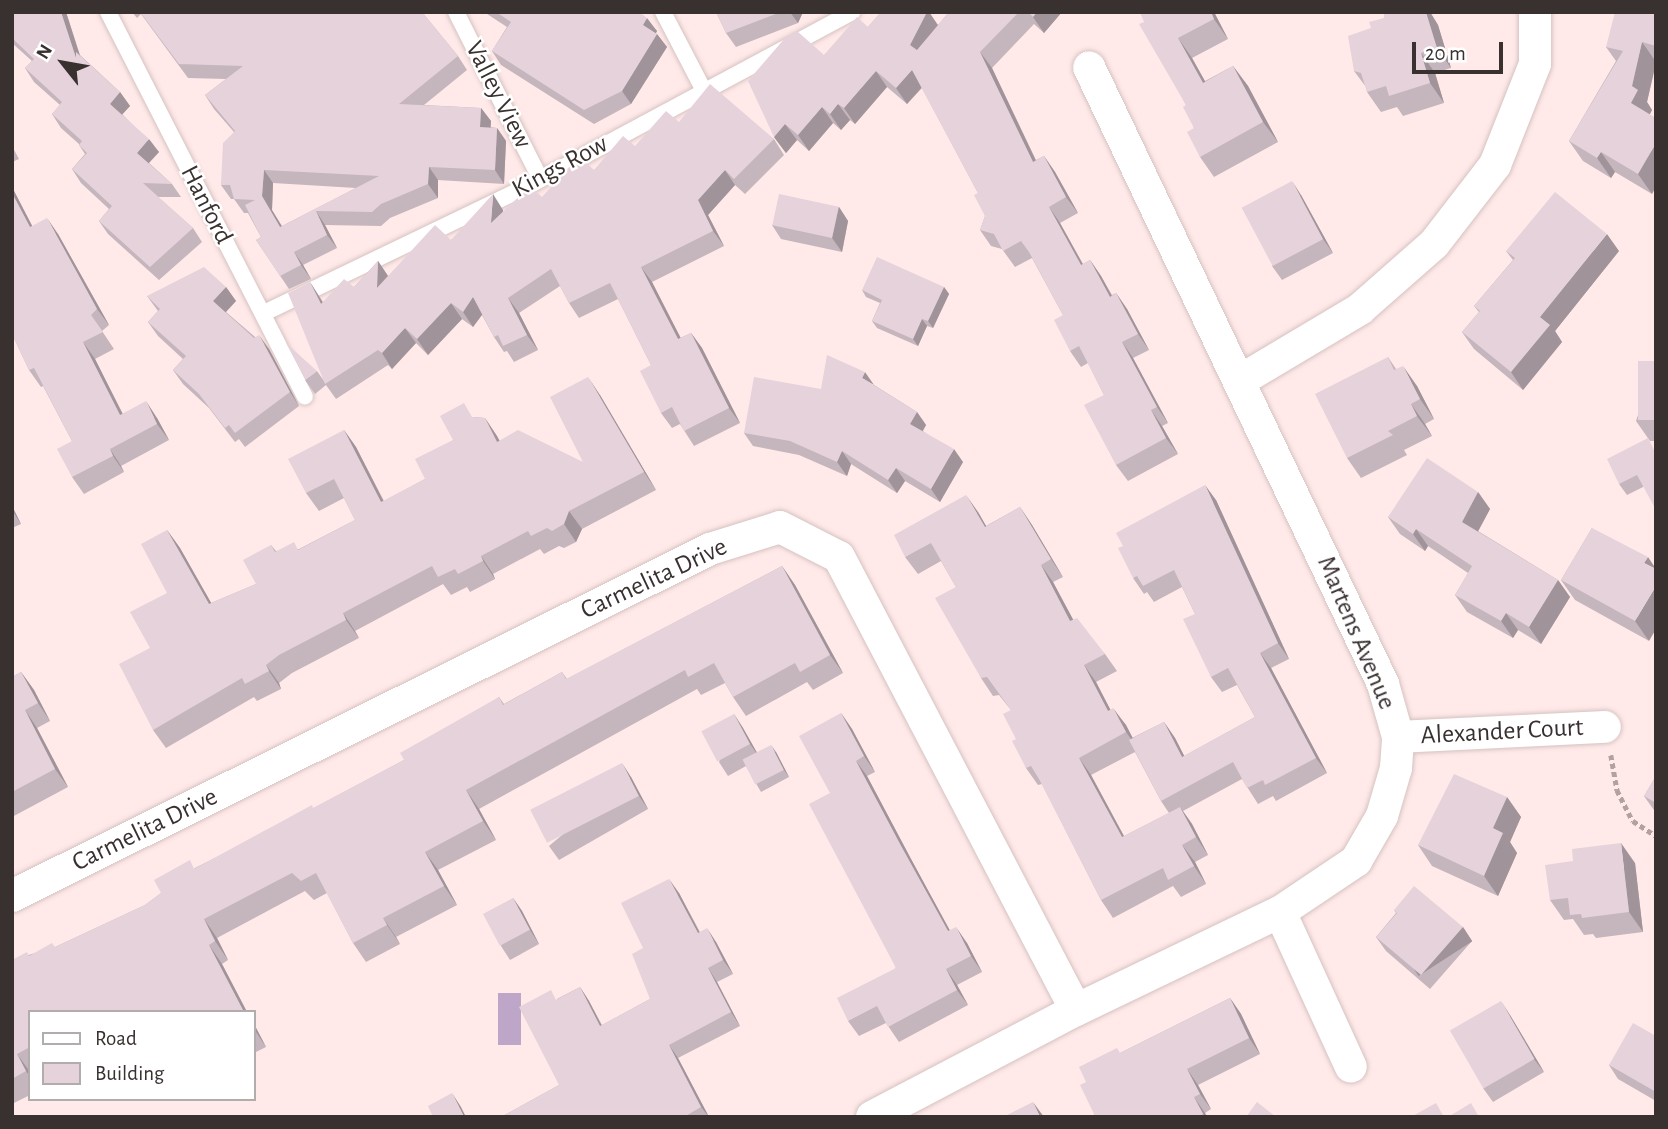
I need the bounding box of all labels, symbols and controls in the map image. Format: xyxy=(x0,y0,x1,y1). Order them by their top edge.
north arrow xyxy=(28,28,98,98)
scale bar xyxy=(1416,28,1507,72)
street label: Valley View xyxy=(458,36,538,154)
text: N xyxy=(33,41,56,62)
text: 20 m xyxy=(1425,43,1466,64)
street label: Kings Row xyxy=(507,129,613,205)
street label: Hanford xyxy=(173,161,239,249)
street label: Carmelita Drive xyxy=(576,532,732,626)
street label: Martens Avenue xyxy=(1310,552,1402,714)
street label: Alexander Court xyxy=(1420,712,1584,752)
street label: Carmelita Drive xyxy=(67,781,223,879)
legend xyxy=(28,1010,256,1101)
text: Road xyxy=(95,1028,137,1049)
text: Building xyxy=(95,1063,164,1084)

